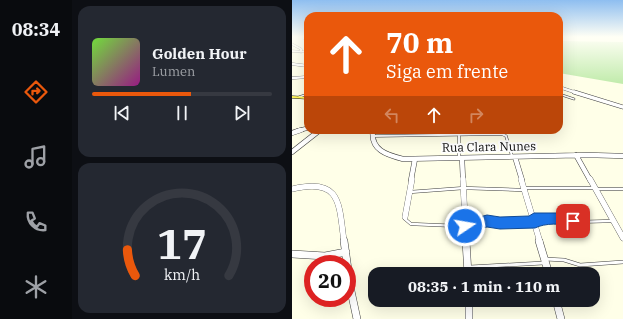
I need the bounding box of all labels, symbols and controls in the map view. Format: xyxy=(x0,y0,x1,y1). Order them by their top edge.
text: 08:34 xyxy=(12,18,60,41)
text: 70 m xyxy=(386,24,453,61)
icon: ahead xyxy=(320,28,372,80)
text: Golden Hour xyxy=(152,44,247,63)
text: Siga em frente xyxy=(386,60,508,83)
text: Lumen xyxy=(152,63,195,80)
icon: directions xyxy=(22,78,50,106)
icon: previous xyxy=(111,102,133,124)
icon: pause xyxy=(171,102,193,124)
icon: next xyxy=(231,102,253,124)
icon: left xyxy=(381,104,403,126)
icon: ahead xyxy=(423,104,445,126)
icon: right xyxy=(465,104,487,126)
street label: Rua Clara Nunes xyxy=(442,138,536,155)
icon: music xyxy=(22,143,50,171)
pin xyxy=(556,204,590,238)
position arrow xyxy=(444,205,486,247)
icon: phone xyxy=(22,208,50,236)
icon: arrive xyxy=(562,210,584,232)
text: 17 xyxy=(157,216,207,270)
speed limit sign: 20 xyxy=(304,255,356,307)
text: km/h xyxy=(164,264,200,283)
icon: climate xyxy=(22,273,50,301)
text: 08:35 · 1 min · 110 m xyxy=(408,277,560,296)

